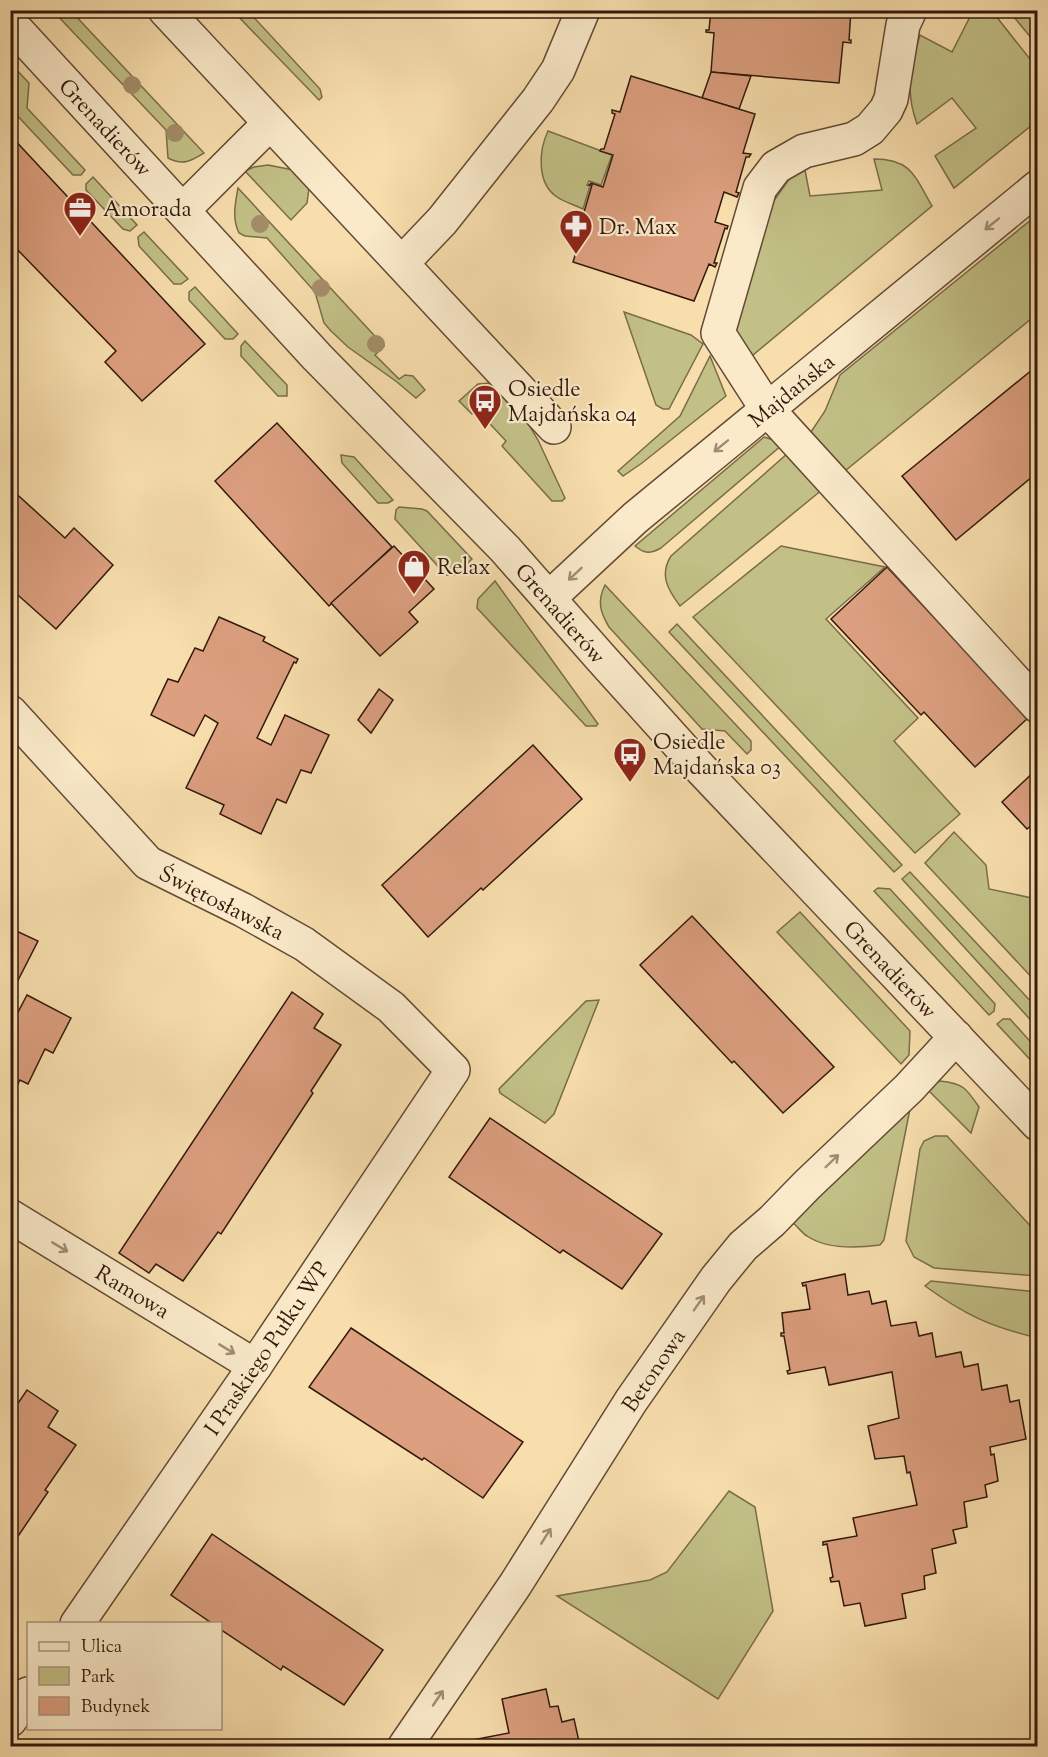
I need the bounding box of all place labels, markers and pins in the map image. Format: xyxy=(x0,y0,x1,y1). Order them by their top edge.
office icon: Amorada xyxy=(62,190,98,237)
place label: Amorada xyxy=(103,195,192,227)
pharmacy icon: Dr. Max xyxy=(558,208,594,255)
place label: Dr. Max xyxy=(599,213,677,245)
place label: Osiedle Majdańska 04 xyxy=(508,375,637,432)
bus stop icon: Osiedle Majdańska 04 xyxy=(467,383,503,430)
shop icon: Relax xyxy=(396,548,432,595)
place label: Relax xyxy=(437,553,491,585)
place label: Osiedle Majdańska 03 xyxy=(653,728,781,785)
bus stop icon: Osiedle Majdańska 03 xyxy=(612,736,648,783)

